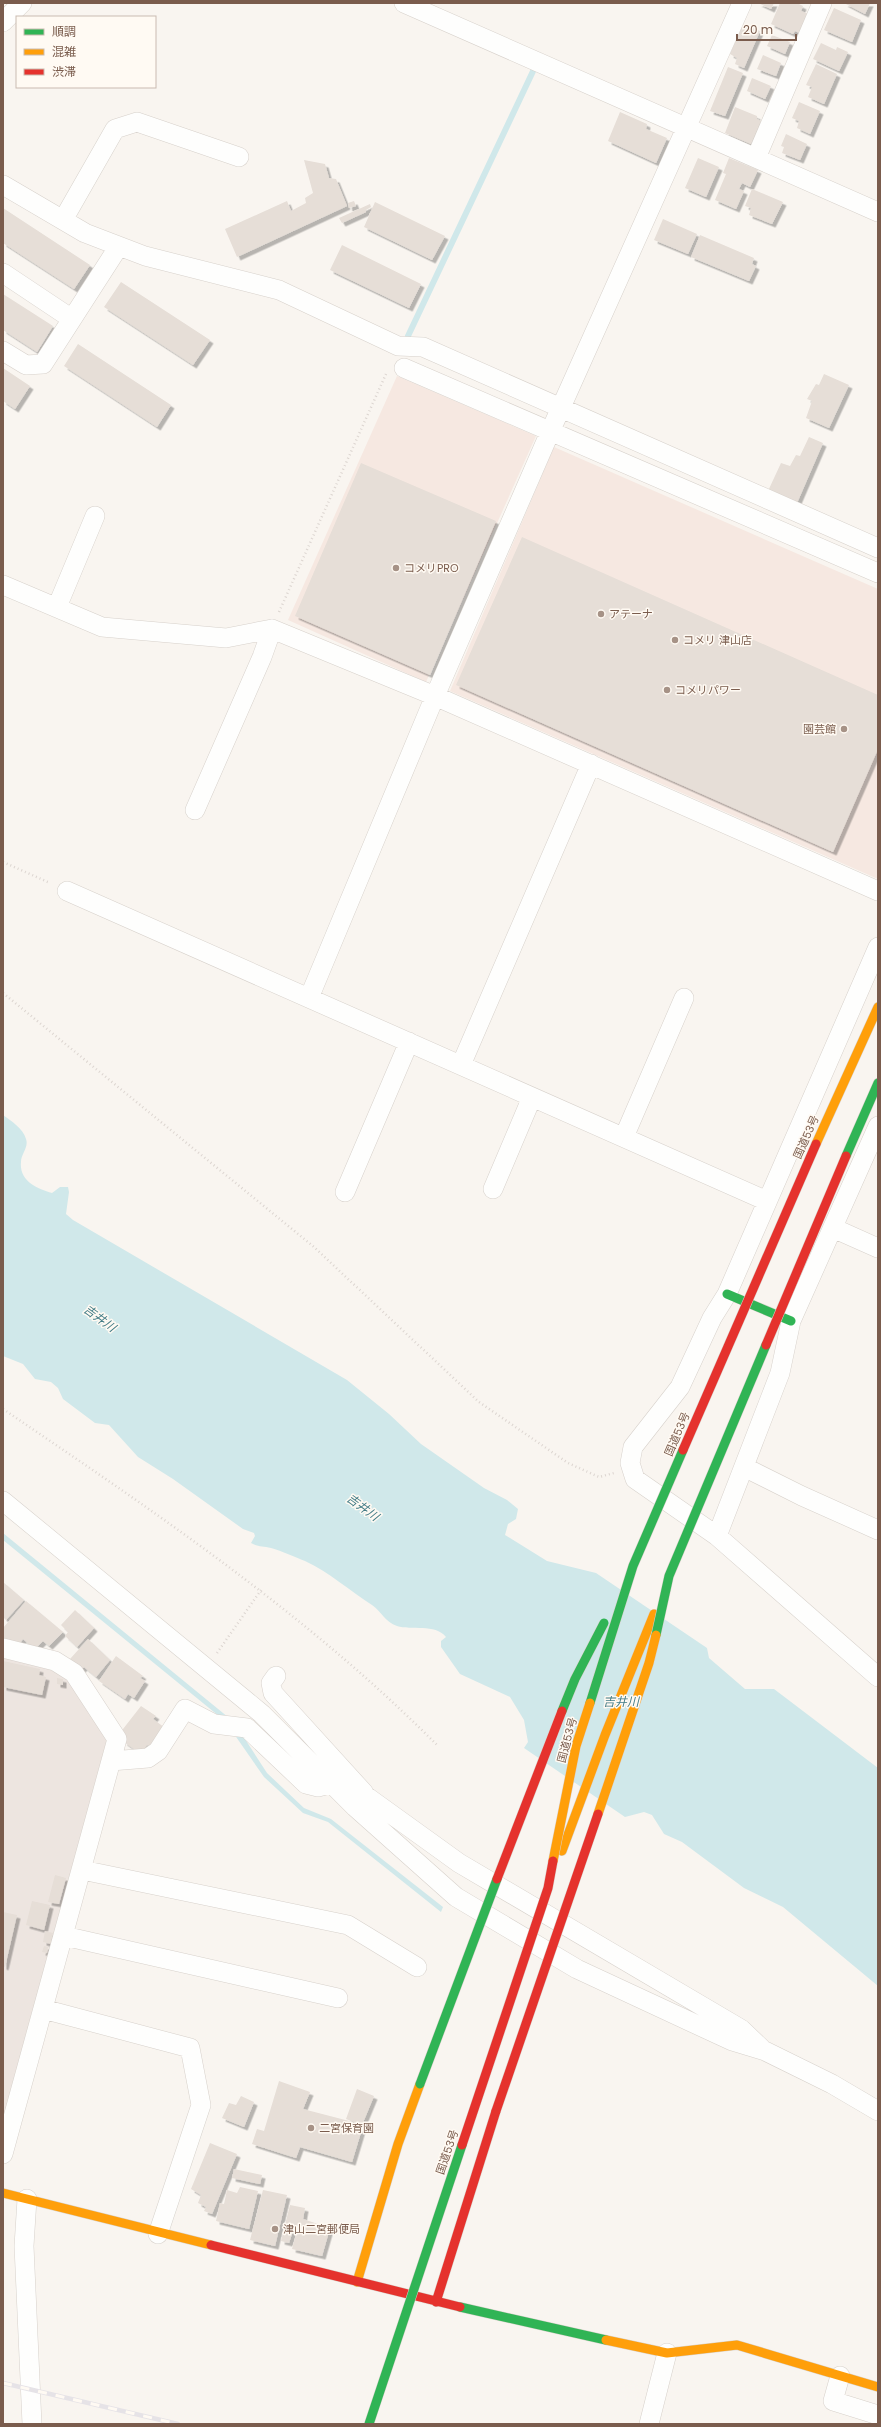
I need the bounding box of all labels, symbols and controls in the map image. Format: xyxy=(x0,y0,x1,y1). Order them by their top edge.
legend xyxy=(16,16,156,88)
scale bar xyxy=(737,16,796,42)
text: 20 m xyxy=(743,21,773,38)
text: 順調 xyxy=(52,23,76,40)
text: 混雑 xyxy=(52,43,76,60)
text: 渋滞 xyxy=(52,63,76,80)
place label: コメリPRO xyxy=(404,560,459,576)
marker: コメリPRO xyxy=(391,563,401,573)
place label: アテーナ xyxy=(609,606,653,622)
marker: アテーナ xyxy=(596,609,606,619)
place label: コメリ 津山店 xyxy=(683,632,752,648)
marker: コメリ 津山店 xyxy=(670,635,680,645)
place label: コメリパワー xyxy=(675,682,741,698)
marker: コメリパワー xyxy=(662,685,672,695)
place label: 園芸館 xyxy=(803,721,836,737)
marker: 園芸館 xyxy=(839,724,849,734)
street label: 国道53号 xyxy=(789,1113,823,1161)
water label: 吉井川 xyxy=(80,1301,121,1337)
street label: 国道53号 xyxy=(661,1410,693,1458)
water label: 吉井川 xyxy=(343,1490,384,1526)
water label: 吉井川 xyxy=(603,1693,641,1710)
street label: 国道53号 xyxy=(553,1716,581,1764)
place label: 二宮保育園 xyxy=(319,2120,374,2136)
marker: 二宮保育園 xyxy=(306,2123,316,2133)
street label: 国道53号 xyxy=(432,2127,462,2177)
place label: 津山二宮郵便局 xyxy=(283,2221,360,2237)
marker: 津山二宮郵便局 xyxy=(270,2224,280,2234)

